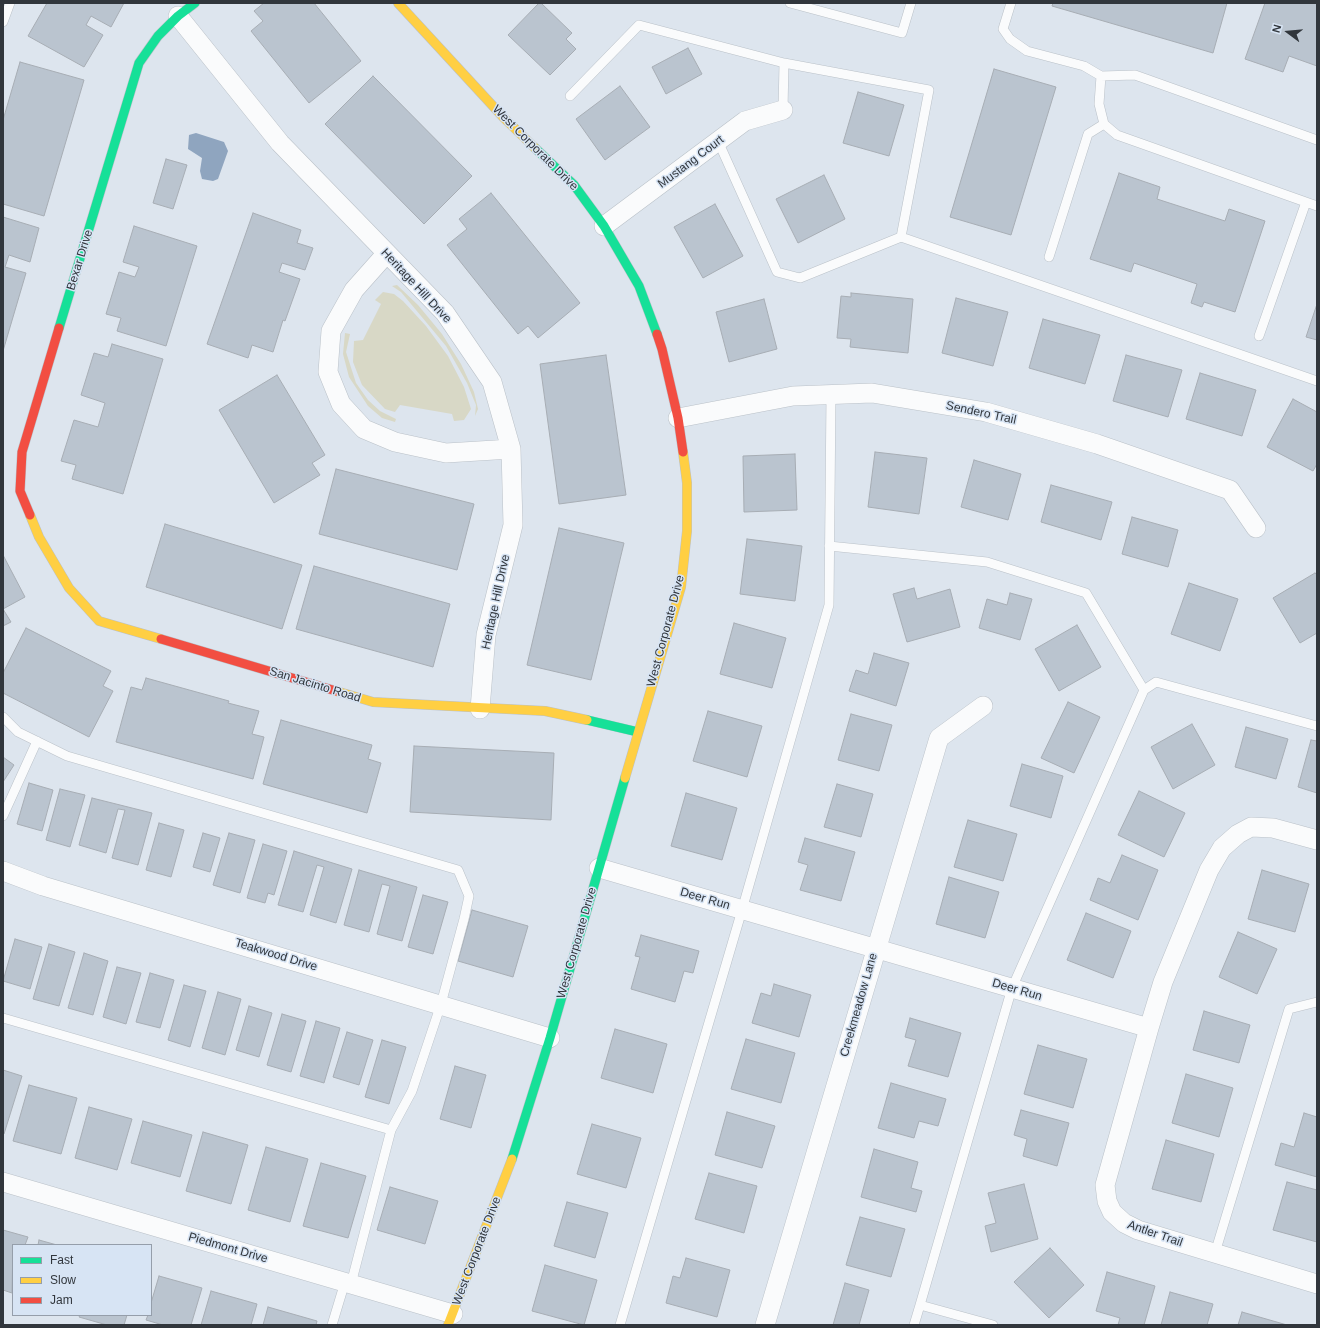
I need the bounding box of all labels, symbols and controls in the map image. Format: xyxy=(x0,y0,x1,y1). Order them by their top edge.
north arrow xyxy=(1268,12,1308,52)
text: N xyxy=(1270,23,1283,34)
street label: West Corporate Drive xyxy=(489,102,581,194)
street label: Mustang Court xyxy=(655,133,727,191)
street label: Bexar Drive xyxy=(64,228,96,292)
street label: Heritage Hill Drive xyxy=(378,246,454,326)
street label: Sendero Trail xyxy=(944,399,1018,427)
street label: Heritage Hill Drive xyxy=(479,553,513,651)
street label: West Corporate Drive xyxy=(644,574,688,688)
street label: San Jacinto Road xyxy=(268,664,362,706)
street label: Deer Run xyxy=(678,885,732,913)
street label: West Corporate Drive xyxy=(554,886,600,1000)
street label: Teakwood Drive xyxy=(233,936,319,974)
street label: Creekmeadow Lane xyxy=(837,951,881,1059)
street label: Deer Run xyxy=(990,976,1044,1004)
street label: West Corporate Drive xyxy=(450,1195,504,1307)
street label: Antler Trail xyxy=(1125,1218,1185,1250)
street label: Piedmont Drive xyxy=(187,1230,269,1266)
legend xyxy=(12,1244,152,1316)
text: Fast xyxy=(50,1253,73,1267)
text: Slow xyxy=(50,1273,76,1287)
text: Jam xyxy=(50,1293,73,1307)

